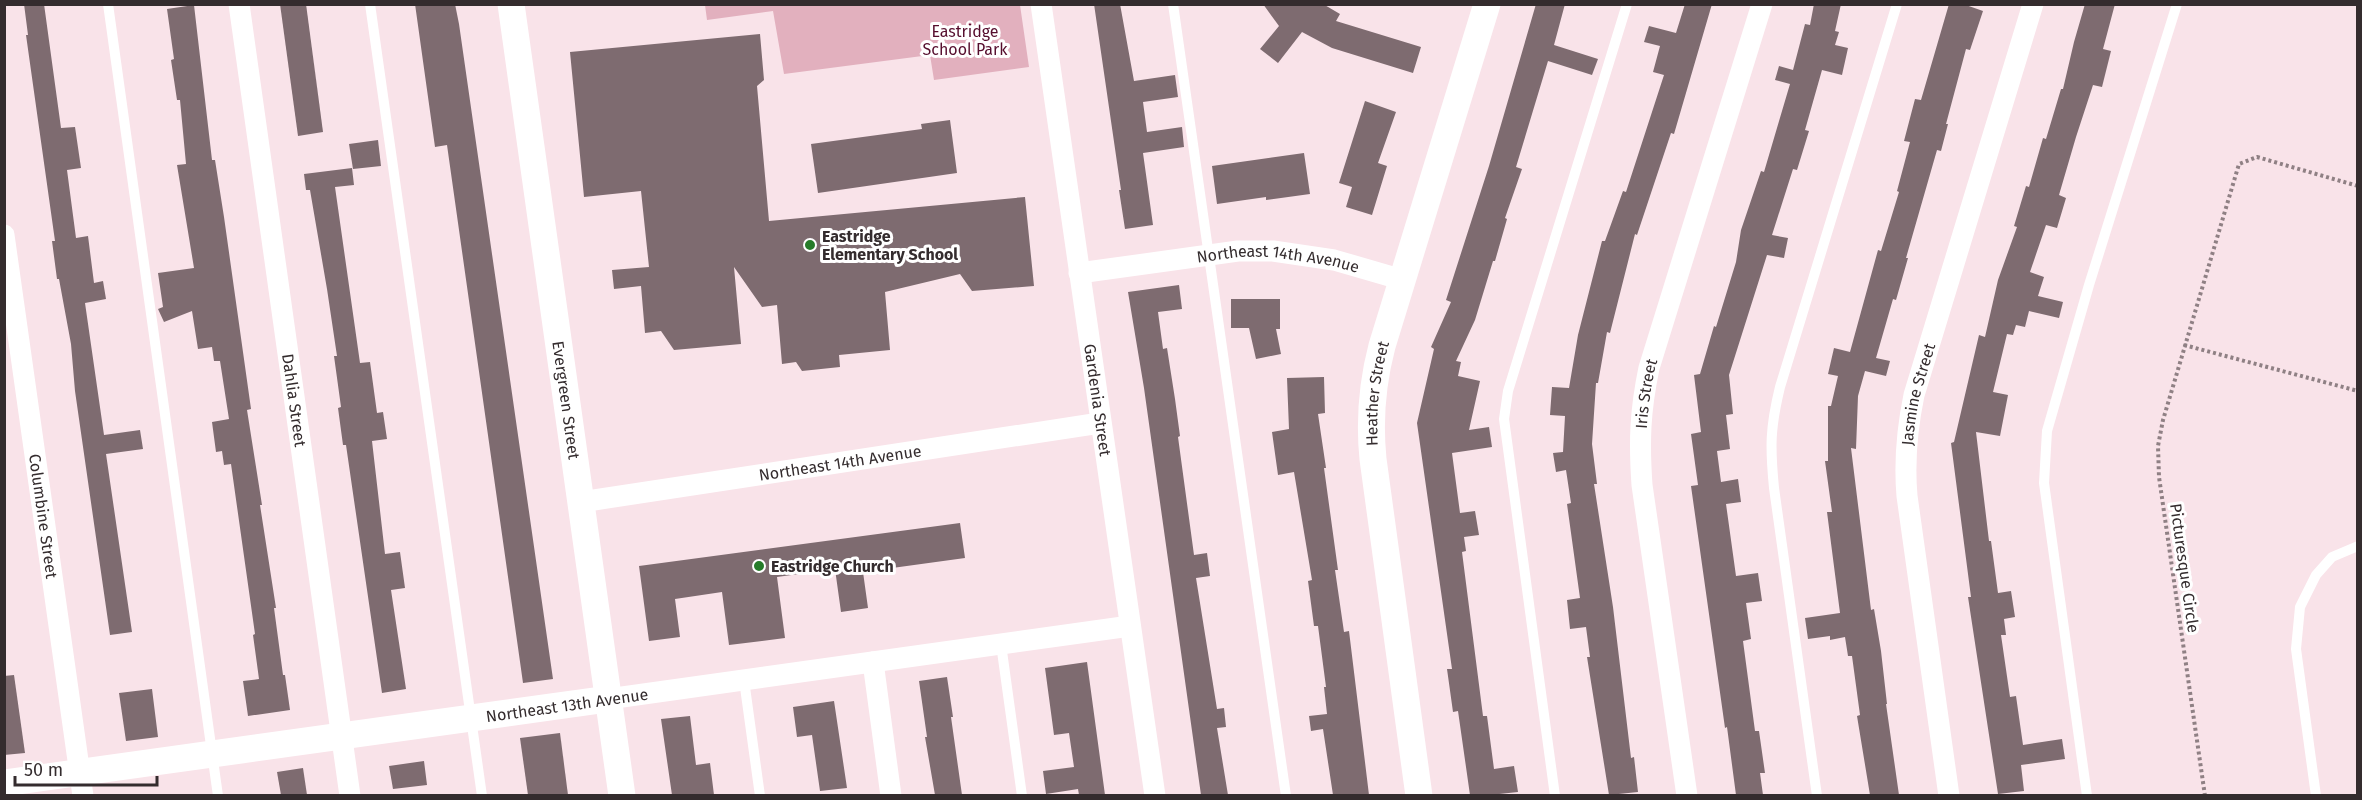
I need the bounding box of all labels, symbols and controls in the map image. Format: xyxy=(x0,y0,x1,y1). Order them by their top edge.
park label: Eastridge School Park xyxy=(923,22,1008,59)
place label: Eastridge Elementary School xyxy=(822,227,958,264)
marker: Eastridge Elementary School xyxy=(803,238,817,252)
street label: Northeast 14th Avenue xyxy=(1195,242,1361,277)
street label: Heather Street xyxy=(1362,338,1393,446)
street label: Evergreen Street xyxy=(548,340,584,461)
street label: Jasmine Street xyxy=(1898,341,1939,446)
street label: Gardenia Street xyxy=(1080,343,1115,458)
street label: Dahlia Street xyxy=(278,352,310,448)
street label: Iris Street xyxy=(1632,356,1661,429)
street label: Northeast 14th Avenue xyxy=(757,441,923,485)
street label: Columbine Street xyxy=(25,453,61,580)
street label: Picturesque Circle xyxy=(2166,502,2203,634)
place label: Eastridge Church xyxy=(771,557,894,576)
marker: Eastridge Church xyxy=(752,559,766,573)
street label: Northeast 13th Avenue xyxy=(485,685,649,726)
scale bar xyxy=(15,749,158,787)
text: 50 m xyxy=(24,759,63,781)

